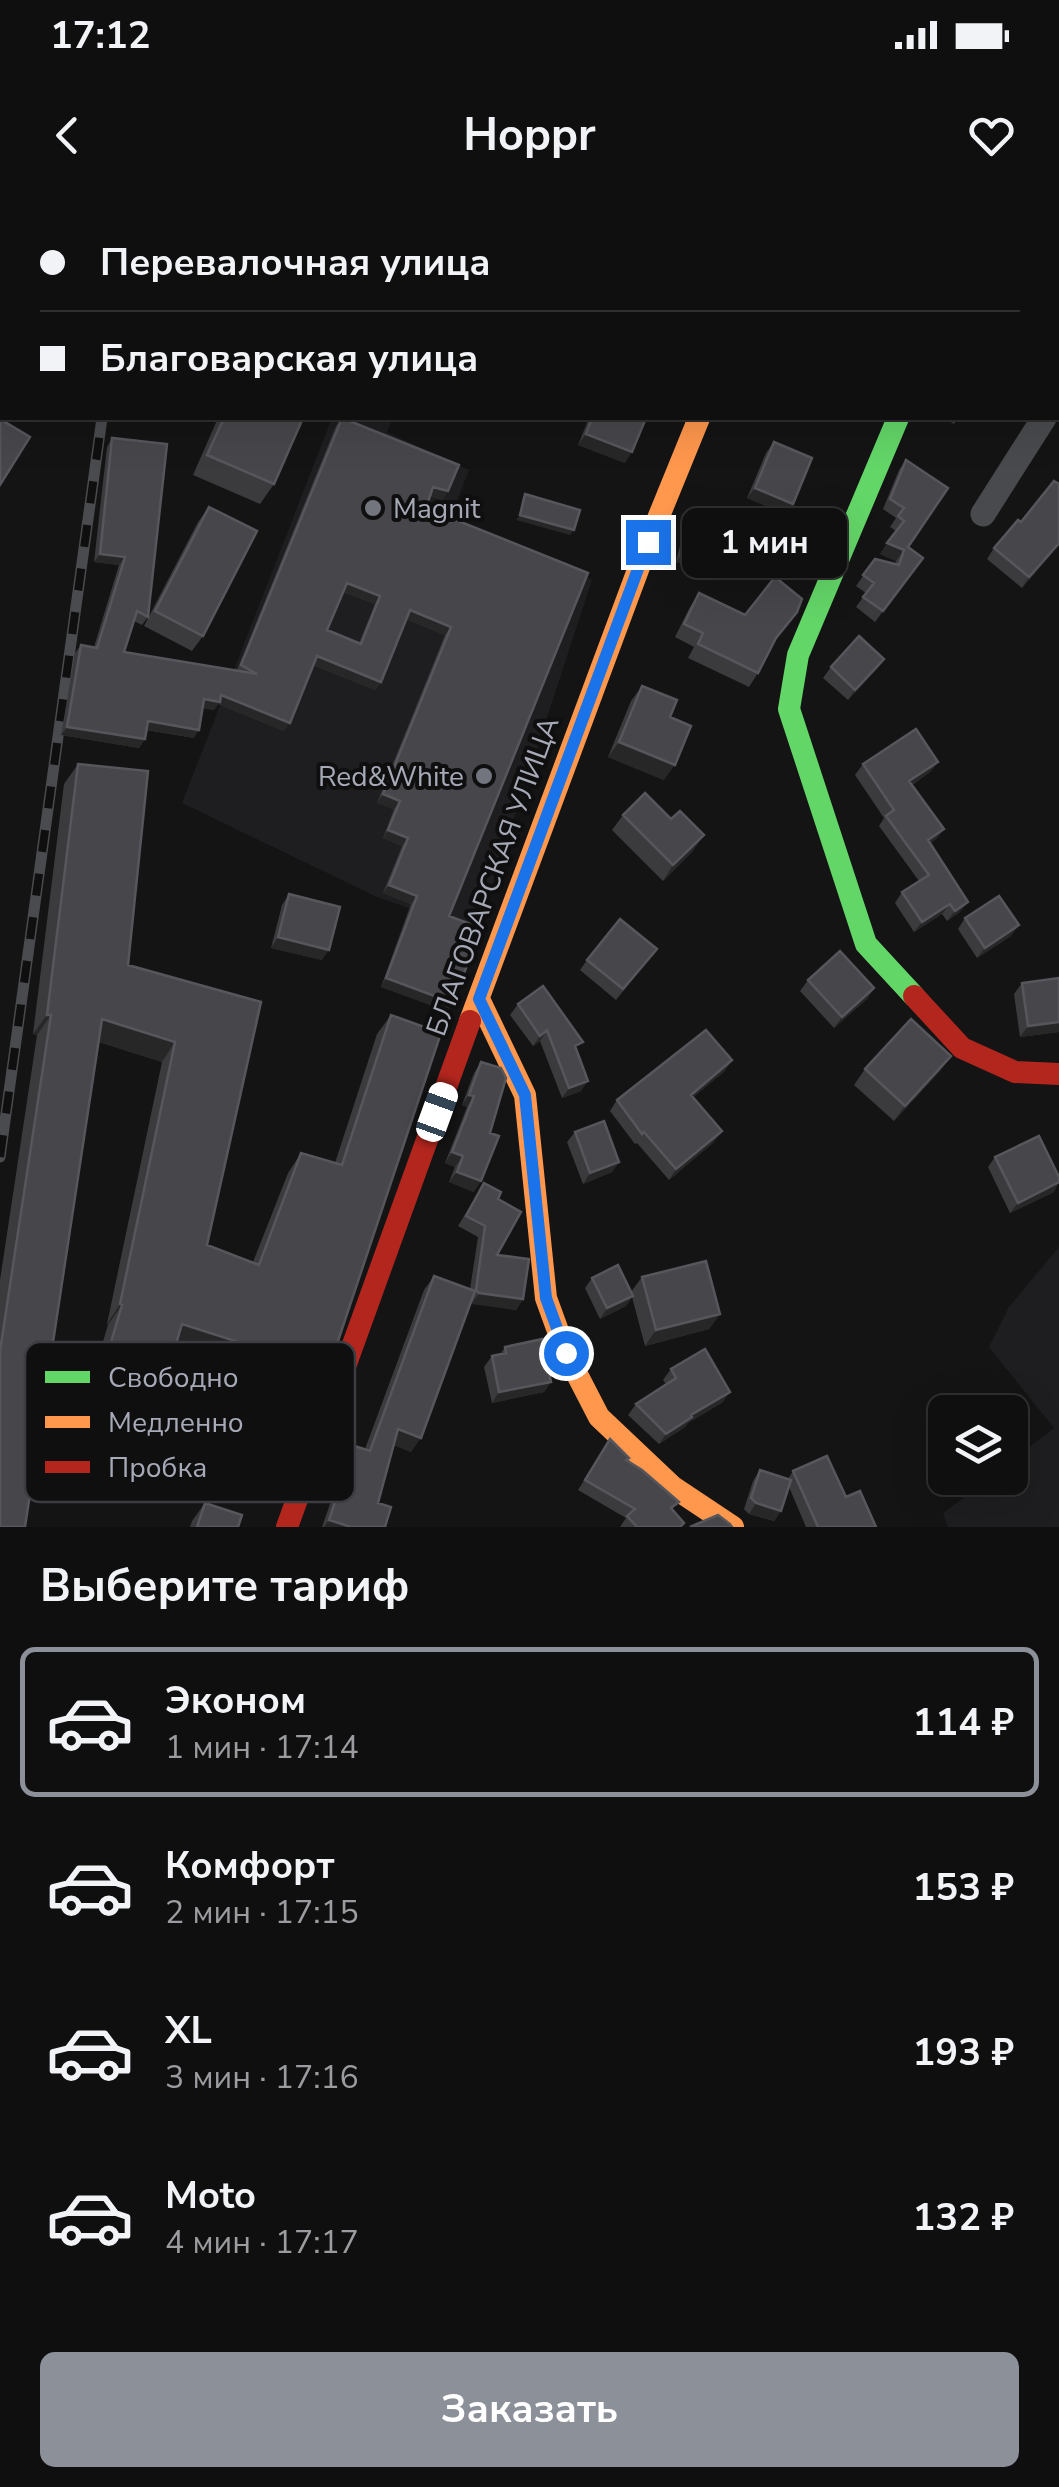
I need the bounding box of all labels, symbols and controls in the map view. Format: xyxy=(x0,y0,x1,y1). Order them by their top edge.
text: 17:12 xyxy=(50,10,151,61)
text: Hoppr xyxy=(463,105,596,166)
icon: back xyxy=(40,108,95,163)
icon: heart xyxy=(964,108,1019,163)
text: Перевалочная улица xyxy=(100,237,491,288)
text: Благоварская улица xyxy=(100,333,478,384)
place label: Magnit xyxy=(393,490,481,528)
marker: Magnit xyxy=(362,497,384,519)
callout: 1 мин xyxy=(683,507,848,577)
route end xyxy=(626,520,671,565)
text: 1 мин xyxy=(720,521,809,564)
street label: БЛАГОВАРСКАЯ УЛИЦА xyxy=(417,711,568,1041)
place label: Red&White xyxy=(318,758,464,796)
marker: Red&White xyxy=(473,765,495,787)
car xyxy=(413,1079,461,1145)
route start xyxy=(544,1331,589,1376)
legend xyxy=(25,1342,355,1502)
text: Свободно xyxy=(108,1359,239,1397)
map controls xyxy=(928,1395,1028,1495)
button: layers xyxy=(928,1395,1028,1495)
text: Медленно xyxy=(108,1404,244,1442)
text: Пробка xyxy=(108,1449,207,1487)
text: Выберите тариф xyxy=(40,1556,410,1617)
text: Эконом xyxy=(165,1675,306,1726)
icon: car xyxy=(45,1677,135,1767)
text: 114 ₽ xyxy=(913,1697,1014,1748)
text: 1 мин · 17:14 xyxy=(165,1726,359,1769)
text: Комфорт xyxy=(165,1840,334,1891)
icon: car xyxy=(45,1842,135,1932)
text: 153 ₽ xyxy=(913,1862,1014,1913)
text: 2 мин · 17:15 xyxy=(165,1891,359,1934)
text: XL xyxy=(165,2005,212,2056)
icon: car xyxy=(45,2007,135,2097)
text: 193 ₽ xyxy=(913,2027,1014,2078)
text: 3 мин · 17:16 xyxy=(165,2056,359,2099)
text: Moto xyxy=(165,2170,256,2221)
icon: car xyxy=(45,2172,135,2262)
text: 132 ₽ xyxy=(913,2192,1014,2243)
text: 4 мин · 17:17 xyxy=(165,2221,359,2264)
button: Заказать xyxy=(40,2352,1019,2467)

